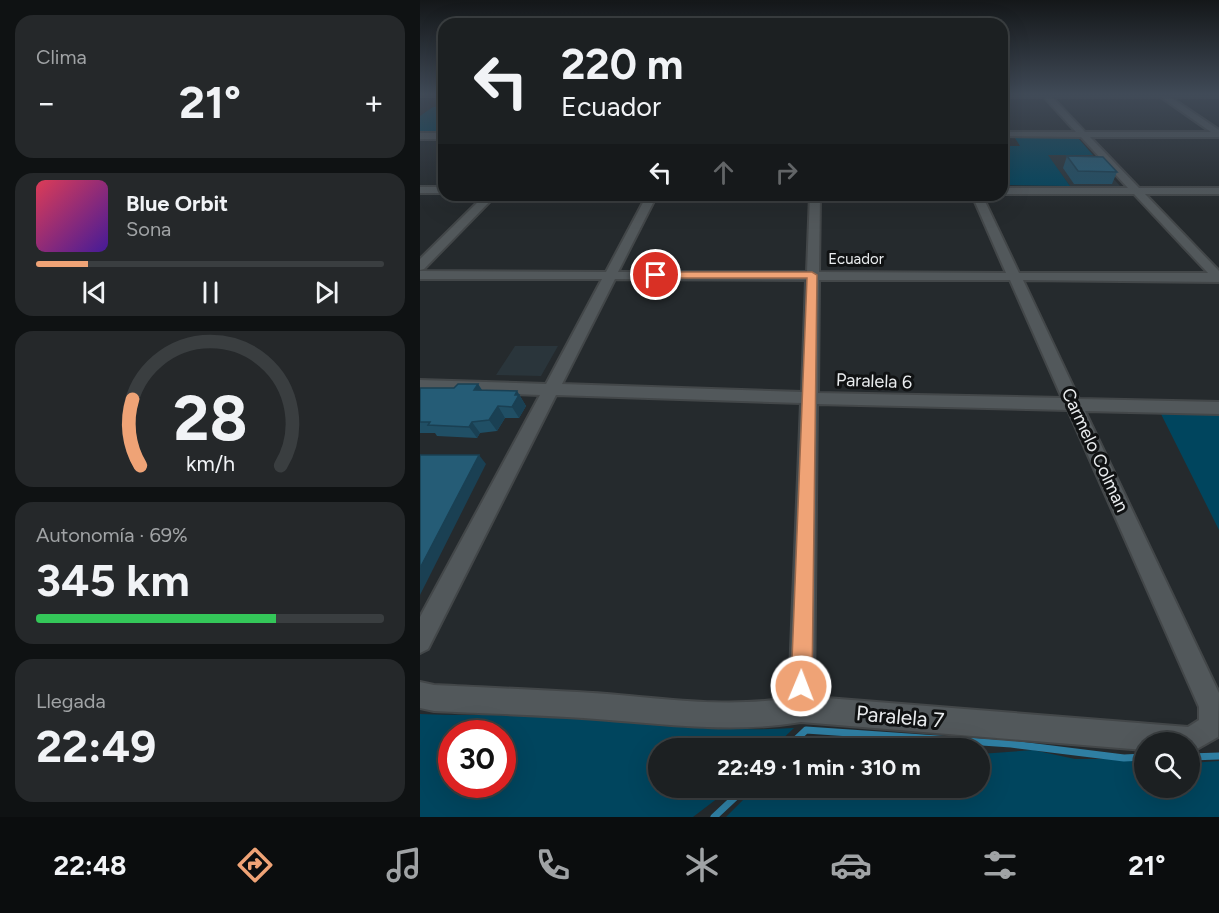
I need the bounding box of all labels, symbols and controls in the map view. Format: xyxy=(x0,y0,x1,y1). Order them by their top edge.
text: 220 m xyxy=(561,39,683,90)
icon: left xyxy=(462,42,540,120)
text: Clima xyxy=(36,45,87,69)
text: 21° xyxy=(179,75,241,129)
text: − xyxy=(36,83,57,122)
text: + xyxy=(363,83,384,122)
text: Ecuador xyxy=(561,90,661,123)
icon: left xyxy=(644,156,677,189)
icon: ahead xyxy=(707,156,740,189)
icon: right xyxy=(770,156,803,189)
text: Blue Orbit xyxy=(126,190,228,217)
text: Sona xyxy=(126,217,171,241)
pin xyxy=(630,249,681,300)
street label: Ecuador xyxy=(828,250,884,268)
icon: arrive xyxy=(639,258,672,291)
icon: previous xyxy=(78,276,111,309)
icon: pause xyxy=(194,276,227,309)
icon: next xyxy=(310,276,343,309)
street label: Paralela 6 xyxy=(836,369,912,393)
text: 28 xyxy=(173,381,247,456)
street label: Carmelo Colman xyxy=(1057,385,1133,515)
text: km/h xyxy=(186,451,234,476)
text: Autonomía · 69% xyxy=(36,523,188,547)
text: 345 km xyxy=(36,553,190,607)
position arrow xyxy=(769,654,833,718)
text: Llegada xyxy=(36,689,106,713)
street label: Paralela 7 xyxy=(855,700,945,733)
text: 22:49 xyxy=(36,719,156,773)
speed limit sign: 30 xyxy=(438,720,516,798)
map controls xyxy=(1134,732,1200,798)
button: search xyxy=(1134,732,1200,798)
text: 22:49 · 1 min · 310 m xyxy=(717,754,921,781)
icon: directions xyxy=(234,844,276,886)
icon: music xyxy=(383,844,425,886)
icon: phone xyxy=(532,844,574,886)
icon: climate xyxy=(681,844,723,886)
icon: car xyxy=(830,844,872,886)
icon: filters xyxy=(979,844,1021,886)
text: 22:48 xyxy=(54,849,127,882)
text: 21° xyxy=(1128,849,1165,882)

